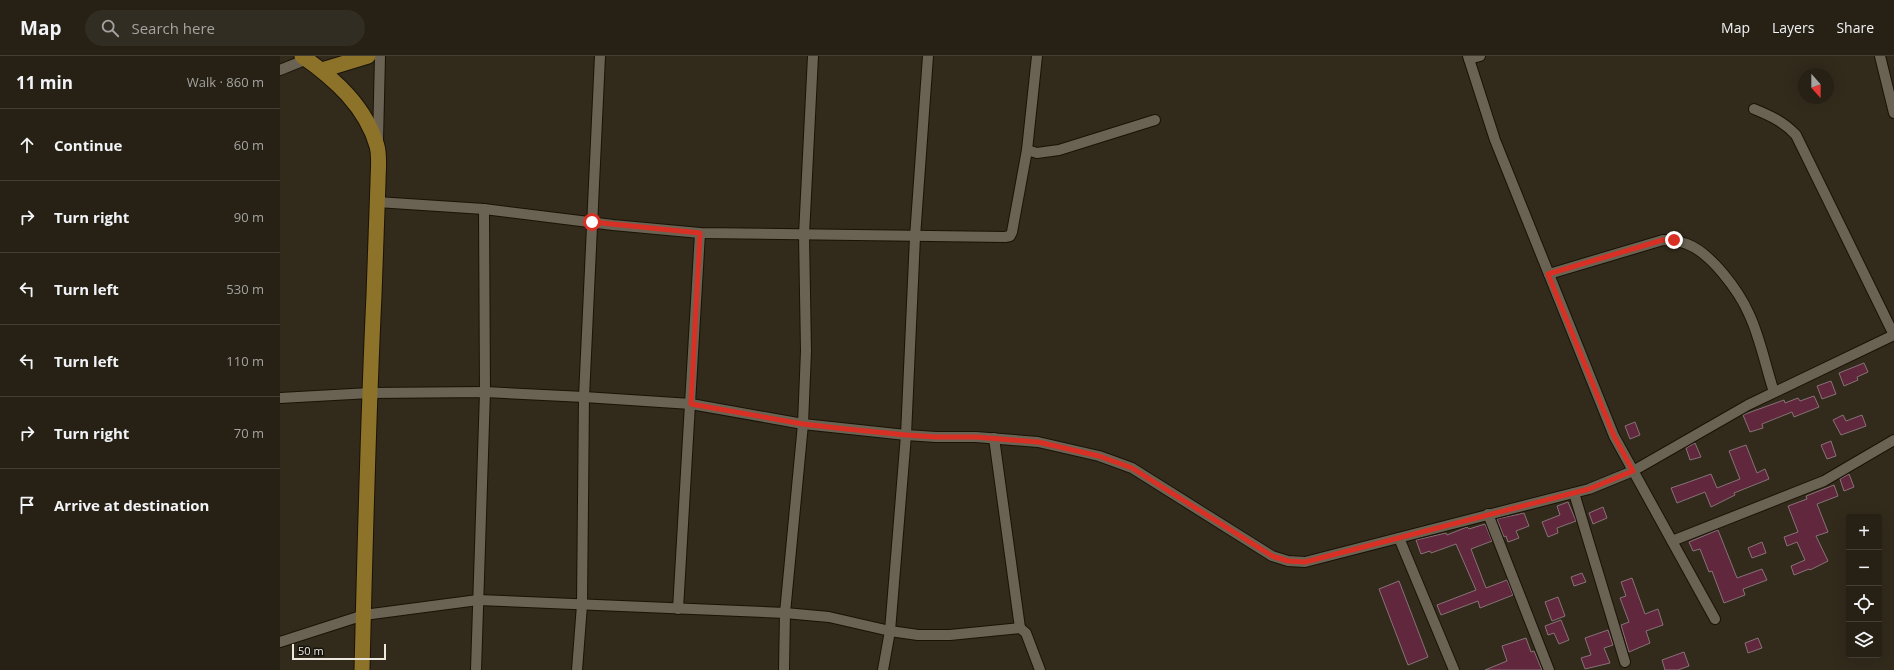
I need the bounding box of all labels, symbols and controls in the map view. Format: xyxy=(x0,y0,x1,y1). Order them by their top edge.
search box xyxy=(85,10,365,46)
text: Map xyxy=(20,15,61,41)
icon: search xyxy=(99,17,121,39)
text: Search here xyxy=(131,18,215,38)
text: Map xyxy=(1721,18,1750,37)
text: Layers xyxy=(1772,18,1814,37)
text: Share xyxy=(1836,18,1874,37)
north arrow xyxy=(1798,68,1834,104)
text: 11 min xyxy=(16,71,73,94)
text: Walk · 860 m xyxy=(187,73,264,91)
icon: ahead xyxy=(16,134,38,156)
text: Continue xyxy=(54,135,122,155)
text: 60 m xyxy=(234,136,264,154)
icon: right xyxy=(16,206,38,228)
text: Turn right xyxy=(54,207,129,227)
text: 90 m xyxy=(234,208,264,226)
route start xyxy=(583,213,601,231)
route end xyxy=(1665,231,1683,249)
icon: left xyxy=(16,278,38,300)
text: Turn left xyxy=(54,279,119,299)
text: 530 m xyxy=(226,280,264,298)
icon: left xyxy=(16,350,38,372)
text: Turn left xyxy=(54,351,119,371)
text: 110 m xyxy=(226,352,264,370)
icon: right xyxy=(16,422,38,444)
text: Turn right xyxy=(54,423,129,443)
text: 70 m xyxy=(234,424,264,442)
icon: arrive xyxy=(16,494,38,516)
text: Arrive at destination xyxy=(54,495,209,515)
map controls xyxy=(1846,514,1882,658)
button: + xyxy=(1846,514,1882,550)
button: − xyxy=(1846,550,1882,586)
button: locate xyxy=(1846,586,1882,622)
button: layers xyxy=(1846,622,1882,658)
scale bar xyxy=(292,642,386,661)
text: 50 m xyxy=(298,643,324,658)

